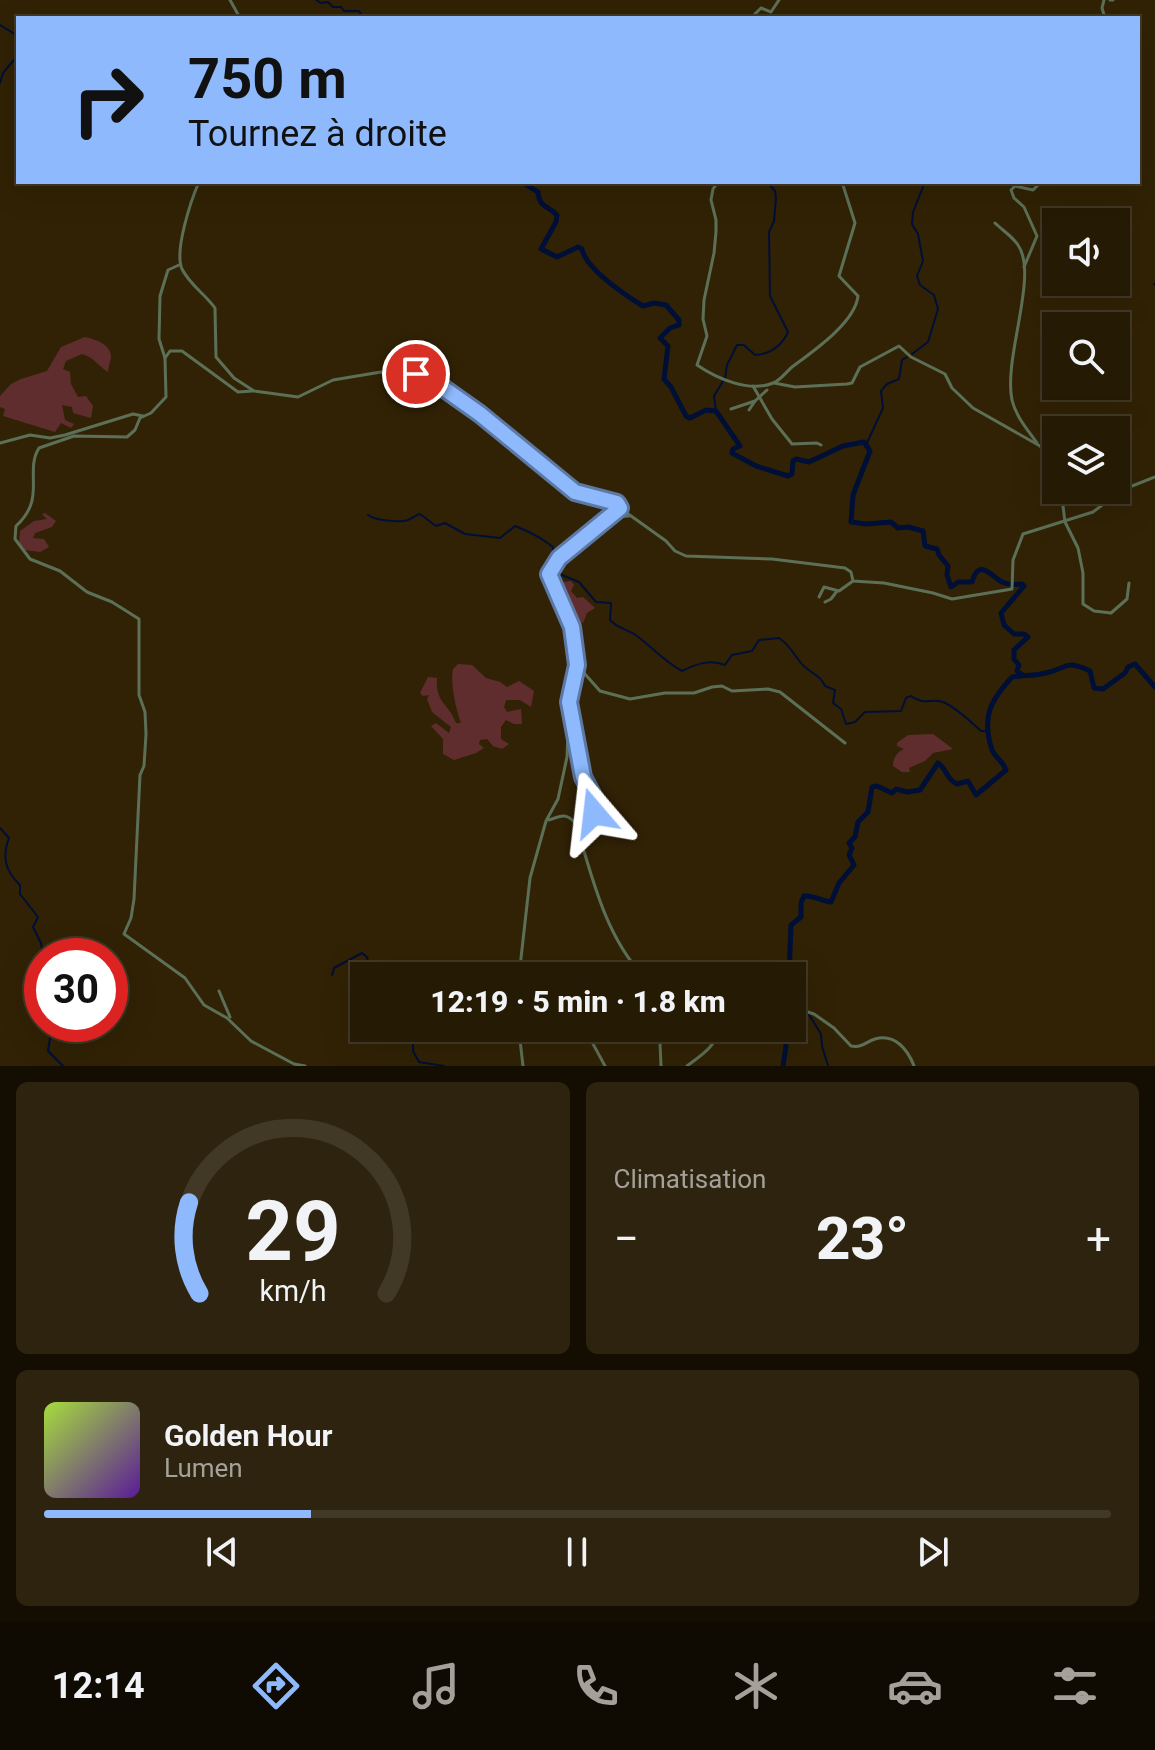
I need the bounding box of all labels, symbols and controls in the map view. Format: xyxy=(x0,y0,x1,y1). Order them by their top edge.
text: 750 m xyxy=(188,46,347,112)
icon: right xyxy=(56,48,160,152)
text: Tournez à droite xyxy=(188,113,447,155)
map controls xyxy=(1042,208,1130,504)
button: sound xyxy=(1042,208,1130,296)
button: search xyxy=(1042,312,1130,400)
pin xyxy=(382,340,450,408)
icon: arrive xyxy=(394,352,438,396)
button: layers xyxy=(1042,416,1130,504)
position arrow xyxy=(552,771,636,855)
speed limit sign: 30 xyxy=(24,938,128,1042)
text: 12:19 · 5 min · 1.8 km xyxy=(430,984,726,1019)
text: Climatisation xyxy=(614,1164,766,1194)
text: 29 xyxy=(245,1183,340,1280)
text: 23° xyxy=(816,1203,909,1274)
text: − xyxy=(614,1213,639,1265)
text: + xyxy=(1086,1213,1111,1265)
text: km/h xyxy=(259,1274,326,1308)
text: Golden Hour xyxy=(164,1418,333,1453)
text: Lumen xyxy=(164,1453,243,1483)
icon: previous xyxy=(200,1530,244,1574)
icon: pause xyxy=(555,1530,599,1574)
icon: next xyxy=(911,1530,955,1574)
icon: directions xyxy=(248,1658,304,1714)
icon: music xyxy=(408,1658,464,1714)
icon: phone xyxy=(568,1658,624,1714)
icon: climate xyxy=(728,1658,784,1714)
icon: car xyxy=(887,1658,943,1714)
icon: filters xyxy=(1047,1658,1103,1714)
text: 12:14 xyxy=(52,1665,145,1707)

